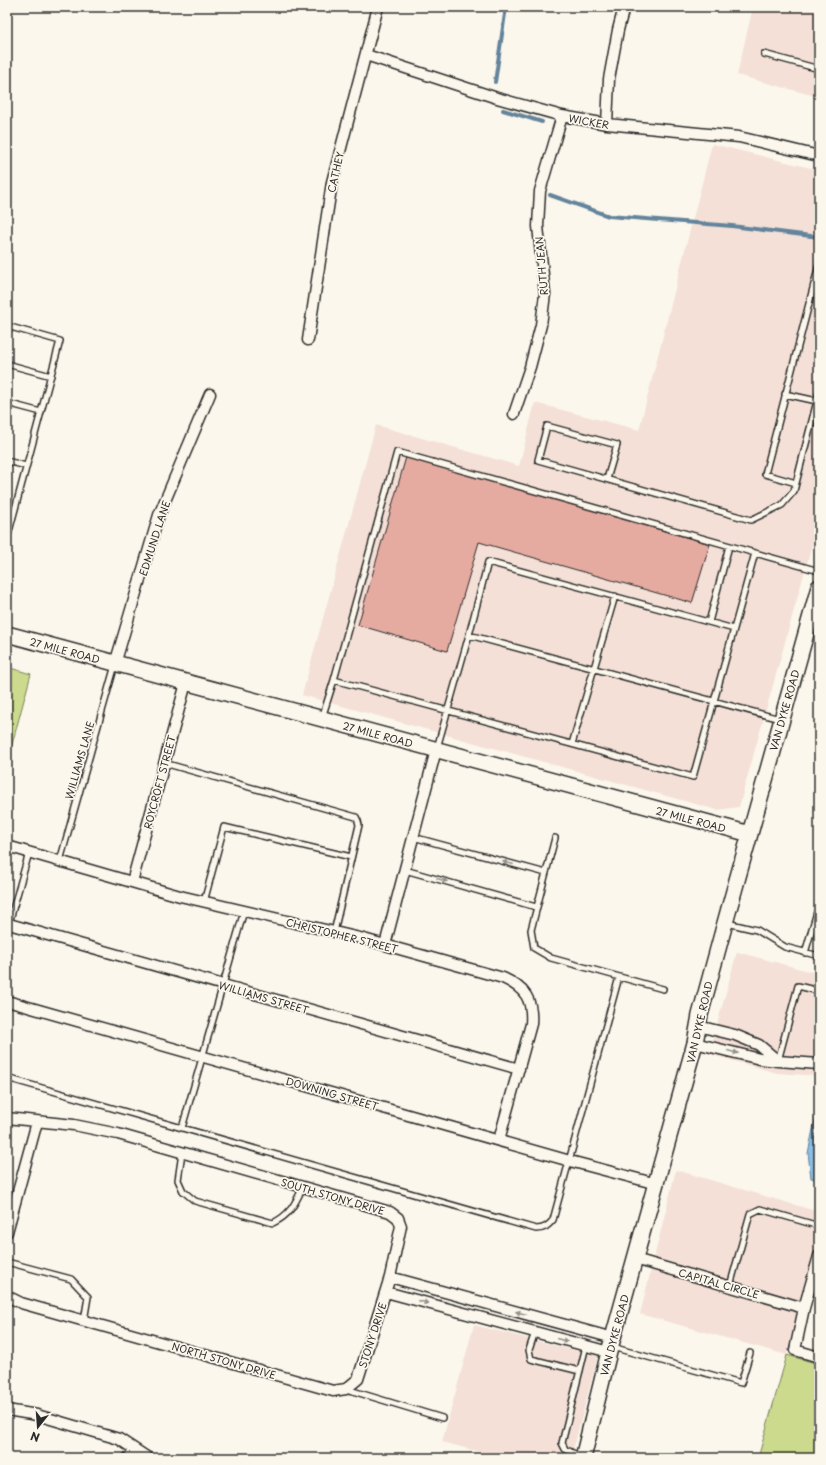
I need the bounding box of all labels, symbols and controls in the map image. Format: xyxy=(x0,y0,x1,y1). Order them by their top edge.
street label: WICKER xyxy=(567,110,611,132)
street label: CATHEY xyxy=(323,150,347,194)
street label: RUTH JEAN xyxy=(531,236,551,296)
street label: EDMUND LANE xyxy=(135,498,173,578)
street label: 27 MILE ROAD xyxy=(28,633,102,667)
street label: VAN DYKE ROAD xyxy=(765,668,803,752)
street label: 27 MILE ROAD xyxy=(341,717,415,751)
street label: WILLIAMS LANE xyxy=(61,719,97,801)
street label: ROYCROFT STREET xyxy=(139,733,179,830)
street label: 27 MILE ROAD xyxy=(654,802,728,836)
one-way arrow xyxy=(502,860,514,866)
one-way arrow xyxy=(436,877,448,883)
street label: CHRISTOPHER STREET xyxy=(284,914,400,956)
street label: WILLIAMS STREET xyxy=(217,977,311,1017)
street label: VAN DYKE ROAD xyxy=(682,980,716,1064)
one-way arrow xyxy=(727,1050,740,1056)
street label: DOWNING STREET xyxy=(284,1073,380,1113)
street label: SOUTH STONY DRIVE xyxy=(279,1174,387,1218)
street label: CAPITAL CIRCLE xyxy=(677,1264,761,1302)
street label: VAN DYKE ROAD xyxy=(596,1293,632,1377)
one-way arrow xyxy=(418,1299,430,1305)
street label: STONY DRIVE xyxy=(354,1300,390,1370)
one-way arrow xyxy=(515,1310,527,1316)
one-way arrow xyxy=(557,1337,569,1343)
street label: NORTH STONY DRIVE xyxy=(170,1338,278,1382)
north arrow xyxy=(18,1407,58,1447)
text: N xyxy=(28,1428,42,1446)

